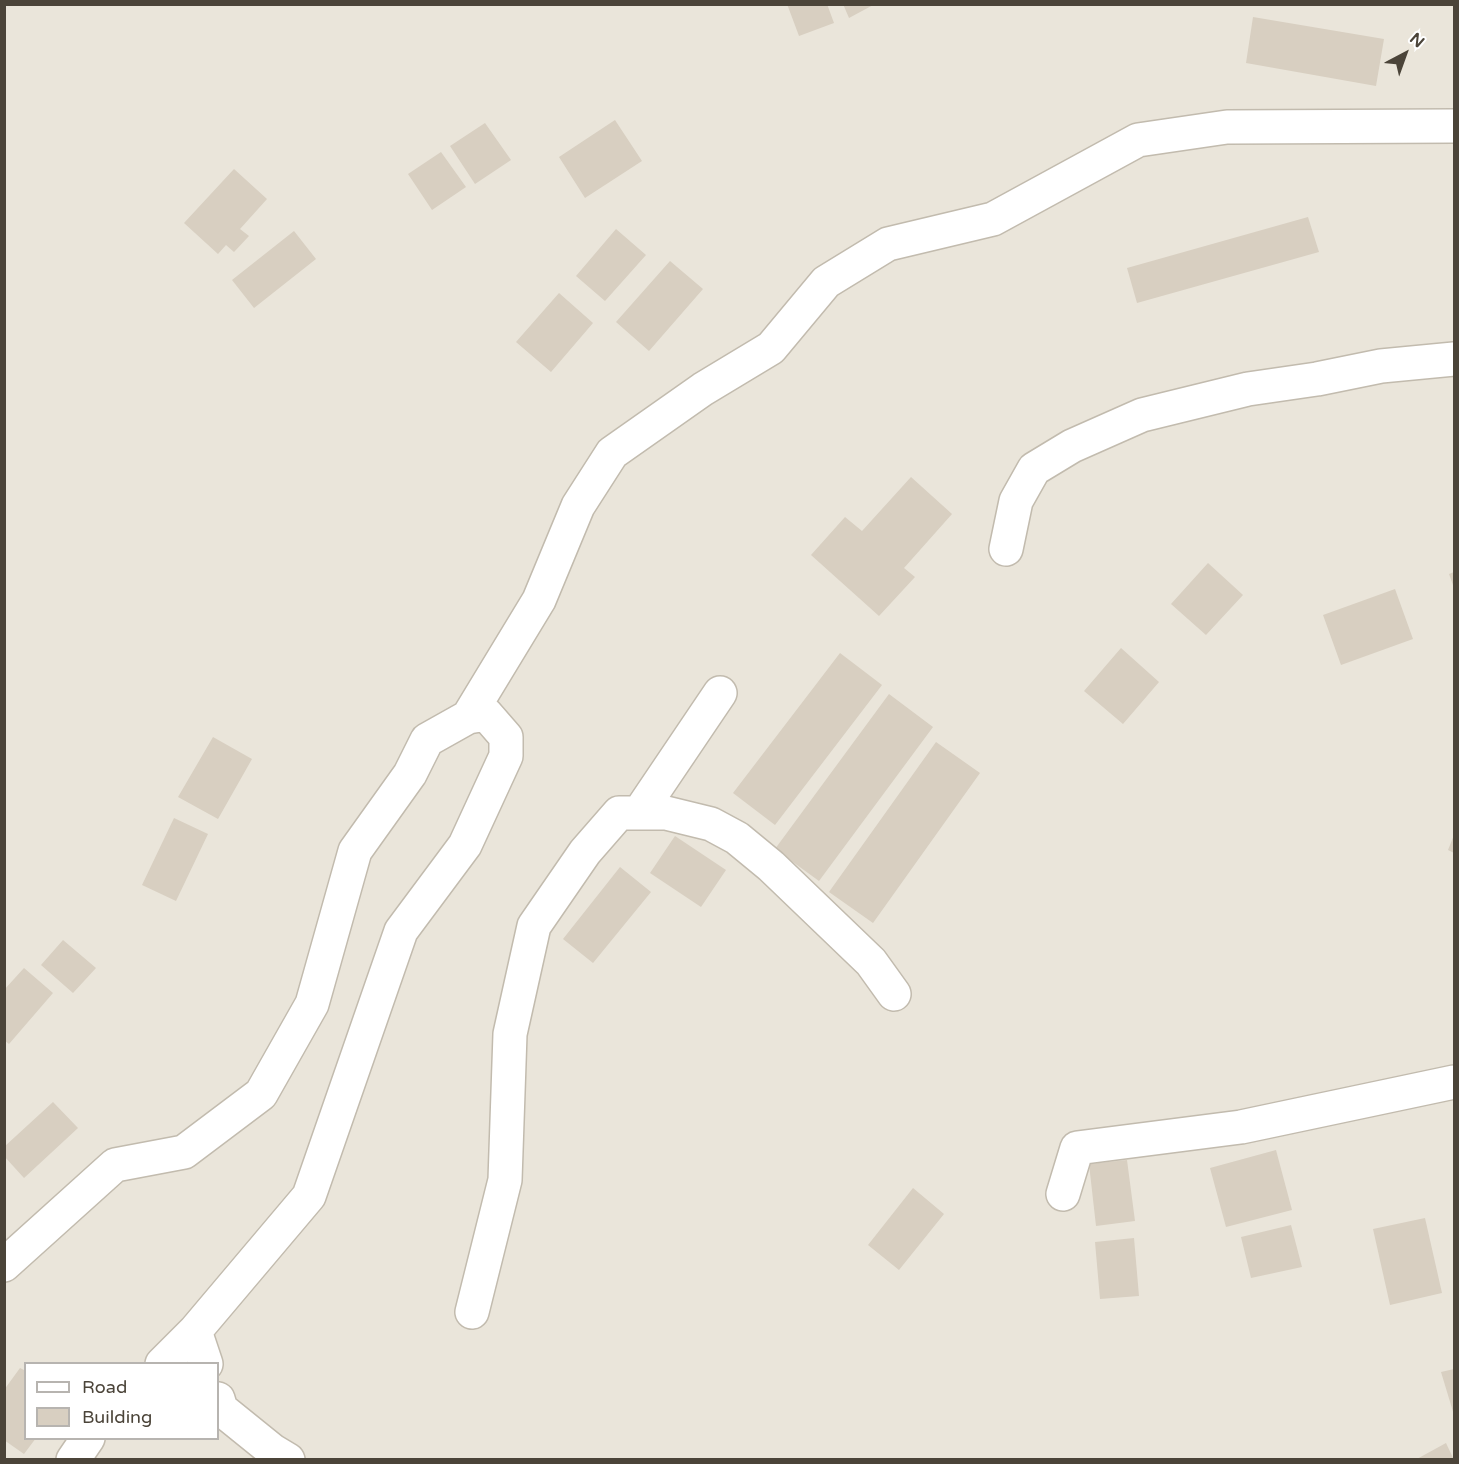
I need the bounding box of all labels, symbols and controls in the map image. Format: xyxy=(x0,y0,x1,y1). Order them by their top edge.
north arrow xyxy=(1375,24,1435,84)
text: N xyxy=(1405,29,1428,52)
legend xyxy=(24,1362,219,1440)
text: Road xyxy=(82,1376,127,1398)
text: Building xyxy=(82,1406,152,1428)

